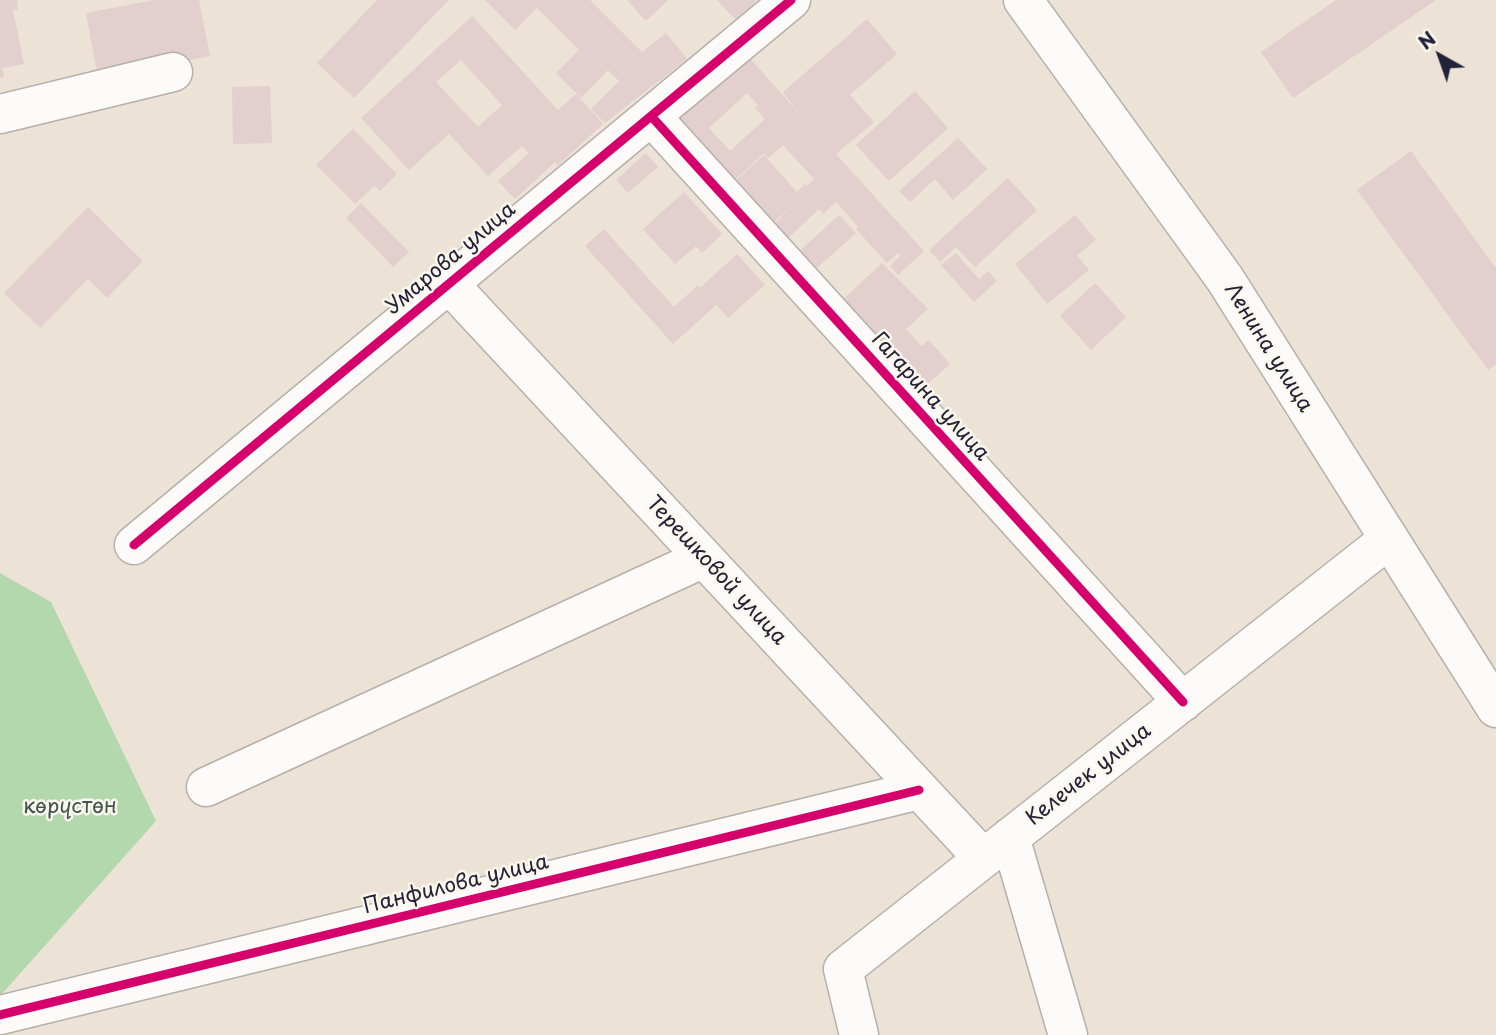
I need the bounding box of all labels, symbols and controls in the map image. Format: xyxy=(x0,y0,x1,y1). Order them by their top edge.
north arrow xyxy=(1405,21,1475,91)
text: N xyxy=(1412,24,1441,55)
street label: Умарова улица xyxy=(381,197,521,321)
street label: Ленина улица xyxy=(1218,279,1318,417)
street label: Гагарина улица xyxy=(866,328,994,466)
street label: Терешковой улица xyxy=(640,491,792,651)
street label: Келечек улица xyxy=(1022,719,1156,831)
park label: көрүстөн xyxy=(23,794,117,820)
street label: Панфилова улица xyxy=(361,850,551,920)

